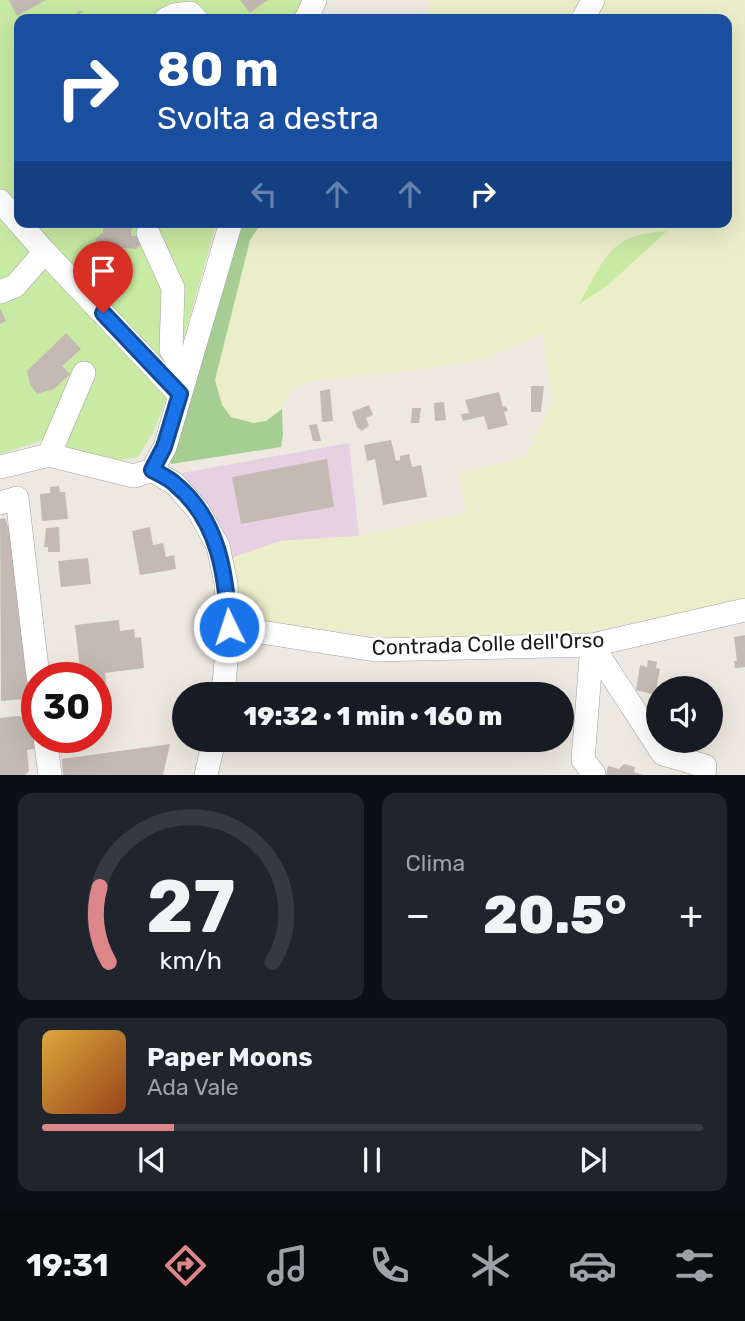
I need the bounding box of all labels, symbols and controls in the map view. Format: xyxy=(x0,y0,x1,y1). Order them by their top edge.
text: 80 m xyxy=(157,40,279,98)
icon: right xyxy=(42,42,133,133)
text: Svolta a destra xyxy=(157,99,379,137)
icon: left xyxy=(245,175,283,213)
icon: ahead xyxy=(318,175,356,213)
icon: ahead xyxy=(391,175,429,213)
icon: right xyxy=(464,175,502,213)
pin xyxy=(73,241,133,313)
icon: arrive xyxy=(84,252,122,290)
position arrow xyxy=(192,590,266,664)
street label: Contrada Colle dell'Orso xyxy=(371,627,605,660)
speed limit sign: 30 xyxy=(21,662,112,753)
map controls xyxy=(646,676,723,753)
button: sound xyxy=(646,676,723,753)
text: 19:32 · 1 min · 160 m xyxy=(244,701,502,732)
text: Clima xyxy=(406,849,465,877)
text: 27 xyxy=(146,865,235,951)
text: 20.5° xyxy=(483,884,626,946)
text: − xyxy=(406,892,430,938)
text: + xyxy=(679,892,703,938)
text: km/h xyxy=(160,946,222,975)
text: Paper Moons xyxy=(147,1042,313,1073)
text: Ada Vale xyxy=(147,1073,239,1101)
icon: previous xyxy=(133,1141,171,1179)
icon: pause xyxy=(353,1141,391,1179)
icon: next xyxy=(574,1141,612,1179)
icon: directions xyxy=(161,1241,210,1290)
icon: music xyxy=(263,1241,312,1290)
icon: phone xyxy=(365,1241,414,1290)
icon: climate xyxy=(466,1241,515,1290)
icon: car xyxy=(568,1241,617,1290)
icon: filters xyxy=(670,1241,719,1290)
text: 19:31 xyxy=(26,1246,109,1284)

